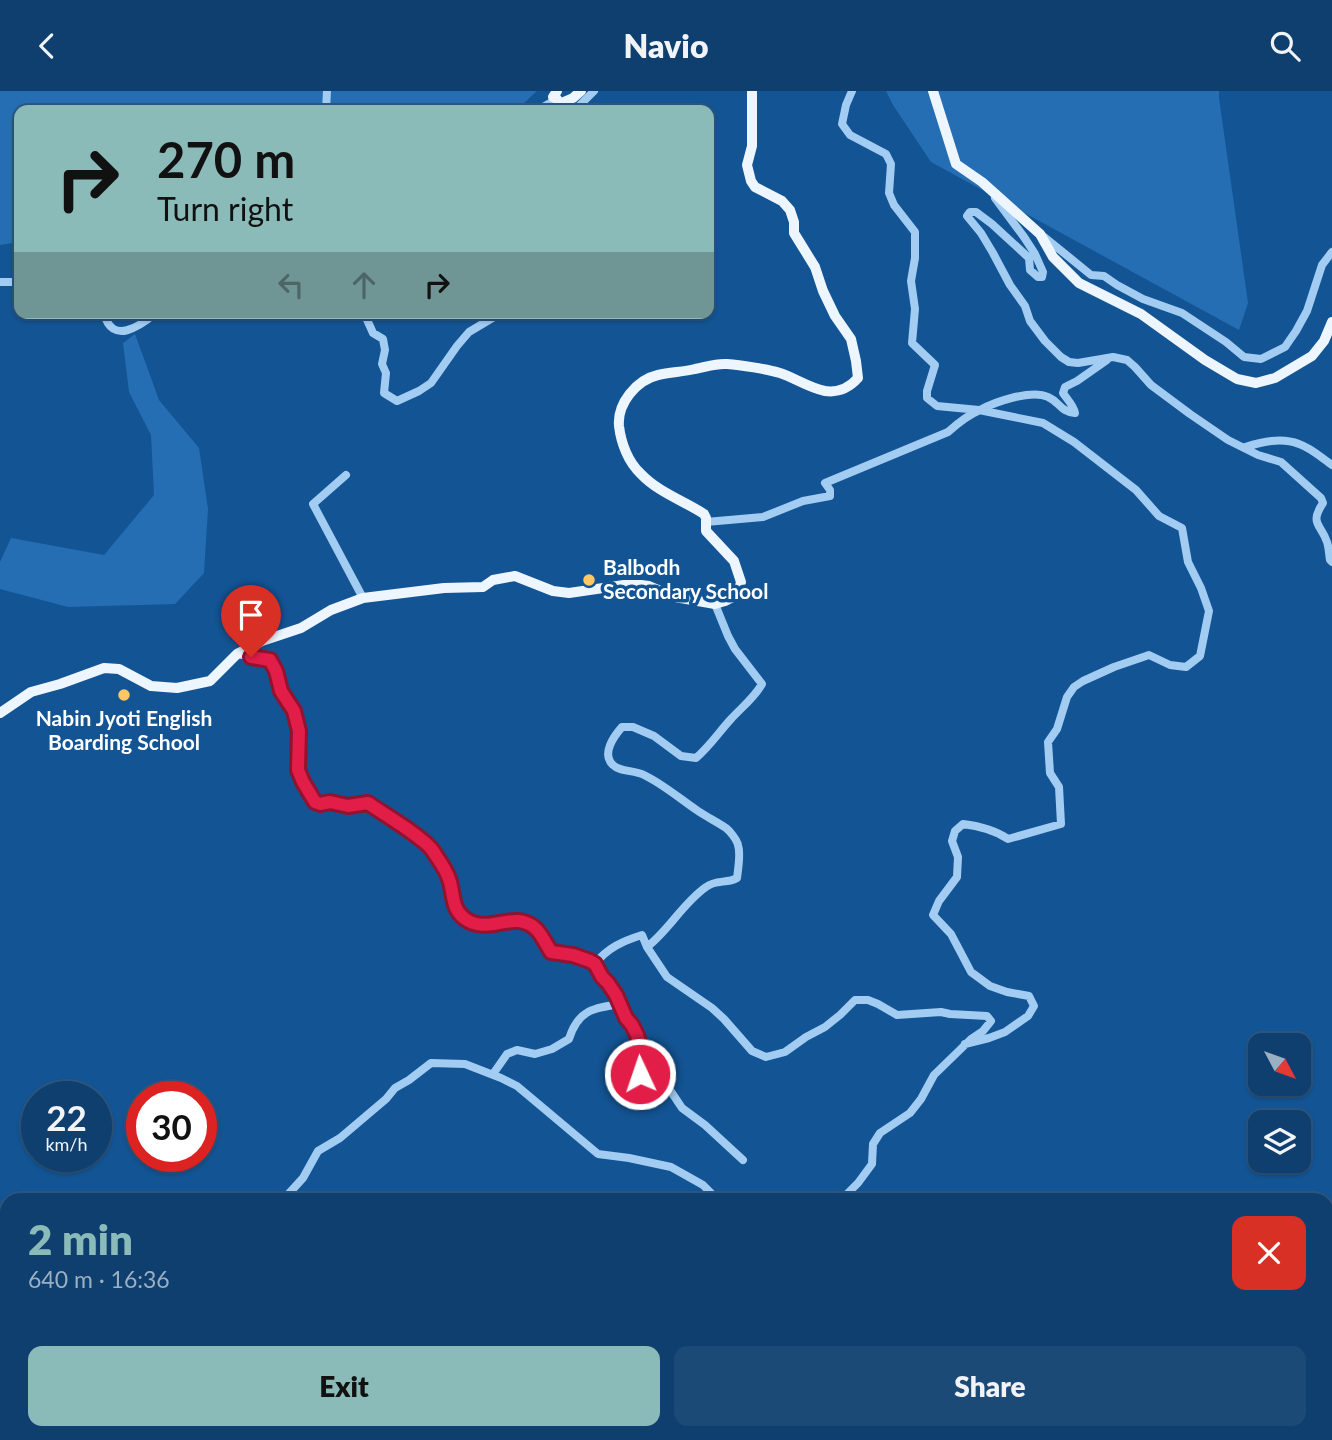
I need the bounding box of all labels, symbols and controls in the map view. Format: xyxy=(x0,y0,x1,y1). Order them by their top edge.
text: Navio xyxy=(623,26,709,65)
icon: back xyxy=(28,27,66,65)
icon: search xyxy=(1266,27,1304,65)
text: 270 m xyxy=(157,130,295,188)
icon: right xyxy=(42,133,133,224)
text: Turn right xyxy=(157,189,293,228)
icon: left xyxy=(272,266,310,304)
icon: ahead xyxy=(345,266,383,304)
icon: right xyxy=(418,266,456,304)
place label: Balbodh Secondary School xyxy=(603,554,768,603)
marker: Balbodh Secondary School xyxy=(581,572,597,588)
pin xyxy=(221,585,281,657)
icon: arrive xyxy=(232,596,270,634)
marker: Nabin Jyoti English Boarding School xyxy=(116,687,132,703)
place label: Nabin Jyoti English Boarding School xyxy=(36,705,212,754)
north arrow xyxy=(1248,1033,1311,1095)
map controls xyxy=(1248,1033,1311,1173)
position arrow xyxy=(603,1037,677,1111)
speed limit sign: 30 xyxy=(126,1081,217,1172)
text: 22 xyxy=(46,1096,87,1138)
button: layers xyxy=(1248,1110,1311,1173)
text: km/h xyxy=(45,1133,88,1155)
text: 2 min xyxy=(28,1214,133,1264)
button: close xyxy=(1232,1216,1306,1290)
text: 640 m · 16:36 xyxy=(28,1265,170,1293)
button: Exit xyxy=(28,1346,660,1426)
button: Share xyxy=(674,1346,1306,1426)

